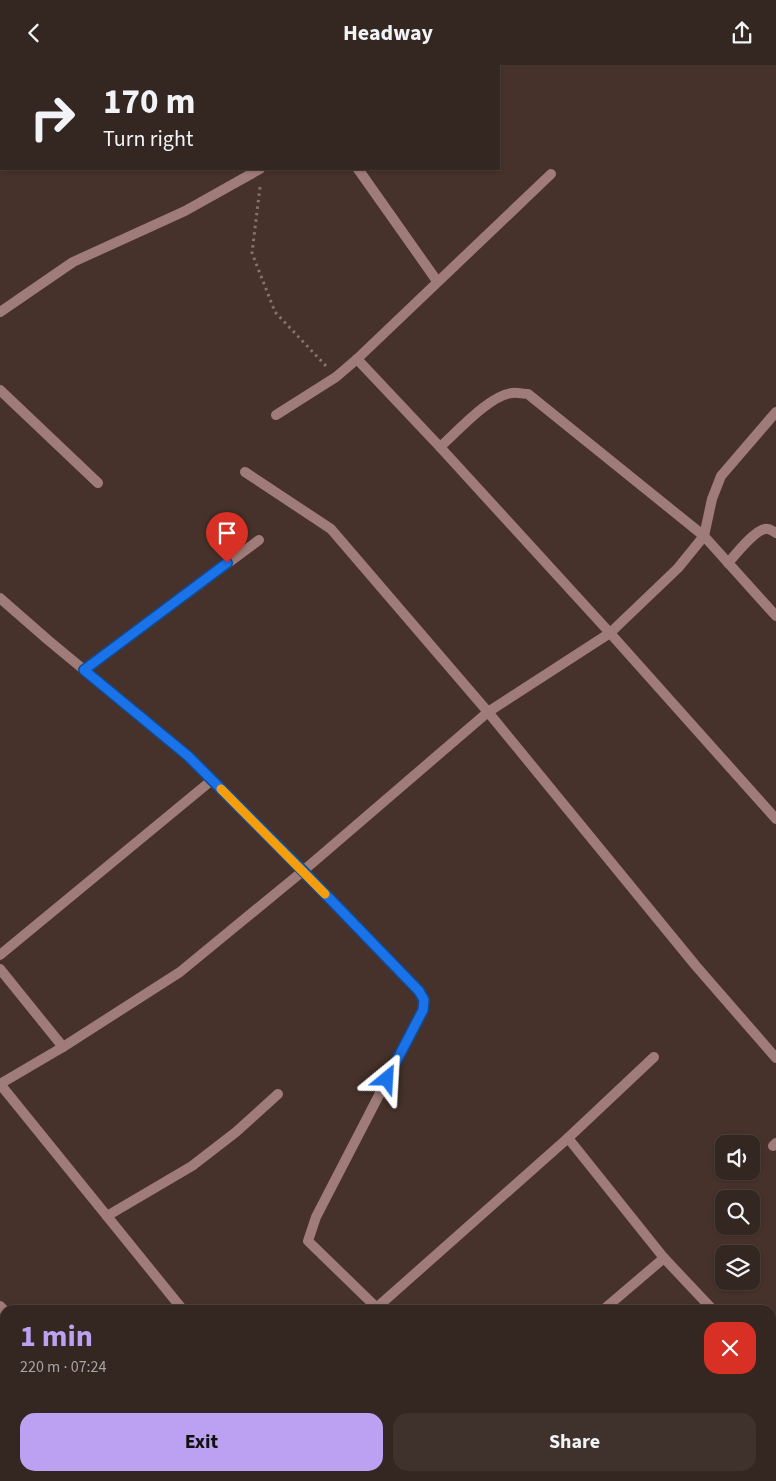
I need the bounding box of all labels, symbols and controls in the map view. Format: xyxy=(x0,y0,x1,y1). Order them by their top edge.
text: Headway xyxy=(343,17,433,49)
icon: back xyxy=(20,19,48,47)
icon: share xyxy=(728,19,756,47)
text: 170 m xyxy=(103,77,195,127)
icon: right xyxy=(20,85,85,150)
text: Turn right xyxy=(103,123,193,155)
pin xyxy=(206,512,248,563)
icon: arrive xyxy=(213,519,241,547)
position arrow xyxy=(360,1052,412,1104)
map controls xyxy=(715,1135,760,1290)
button: sound xyxy=(715,1135,760,1180)
button: search xyxy=(715,1190,760,1235)
button: layers xyxy=(715,1245,760,1290)
text: 1 min xyxy=(20,1315,93,1358)
button: close xyxy=(704,1322,756,1374)
text: 220 m · 07:24 xyxy=(20,1356,107,1378)
button: Exit xyxy=(20,1413,383,1471)
button: Share xyxy=(393,1413,756,1471)

